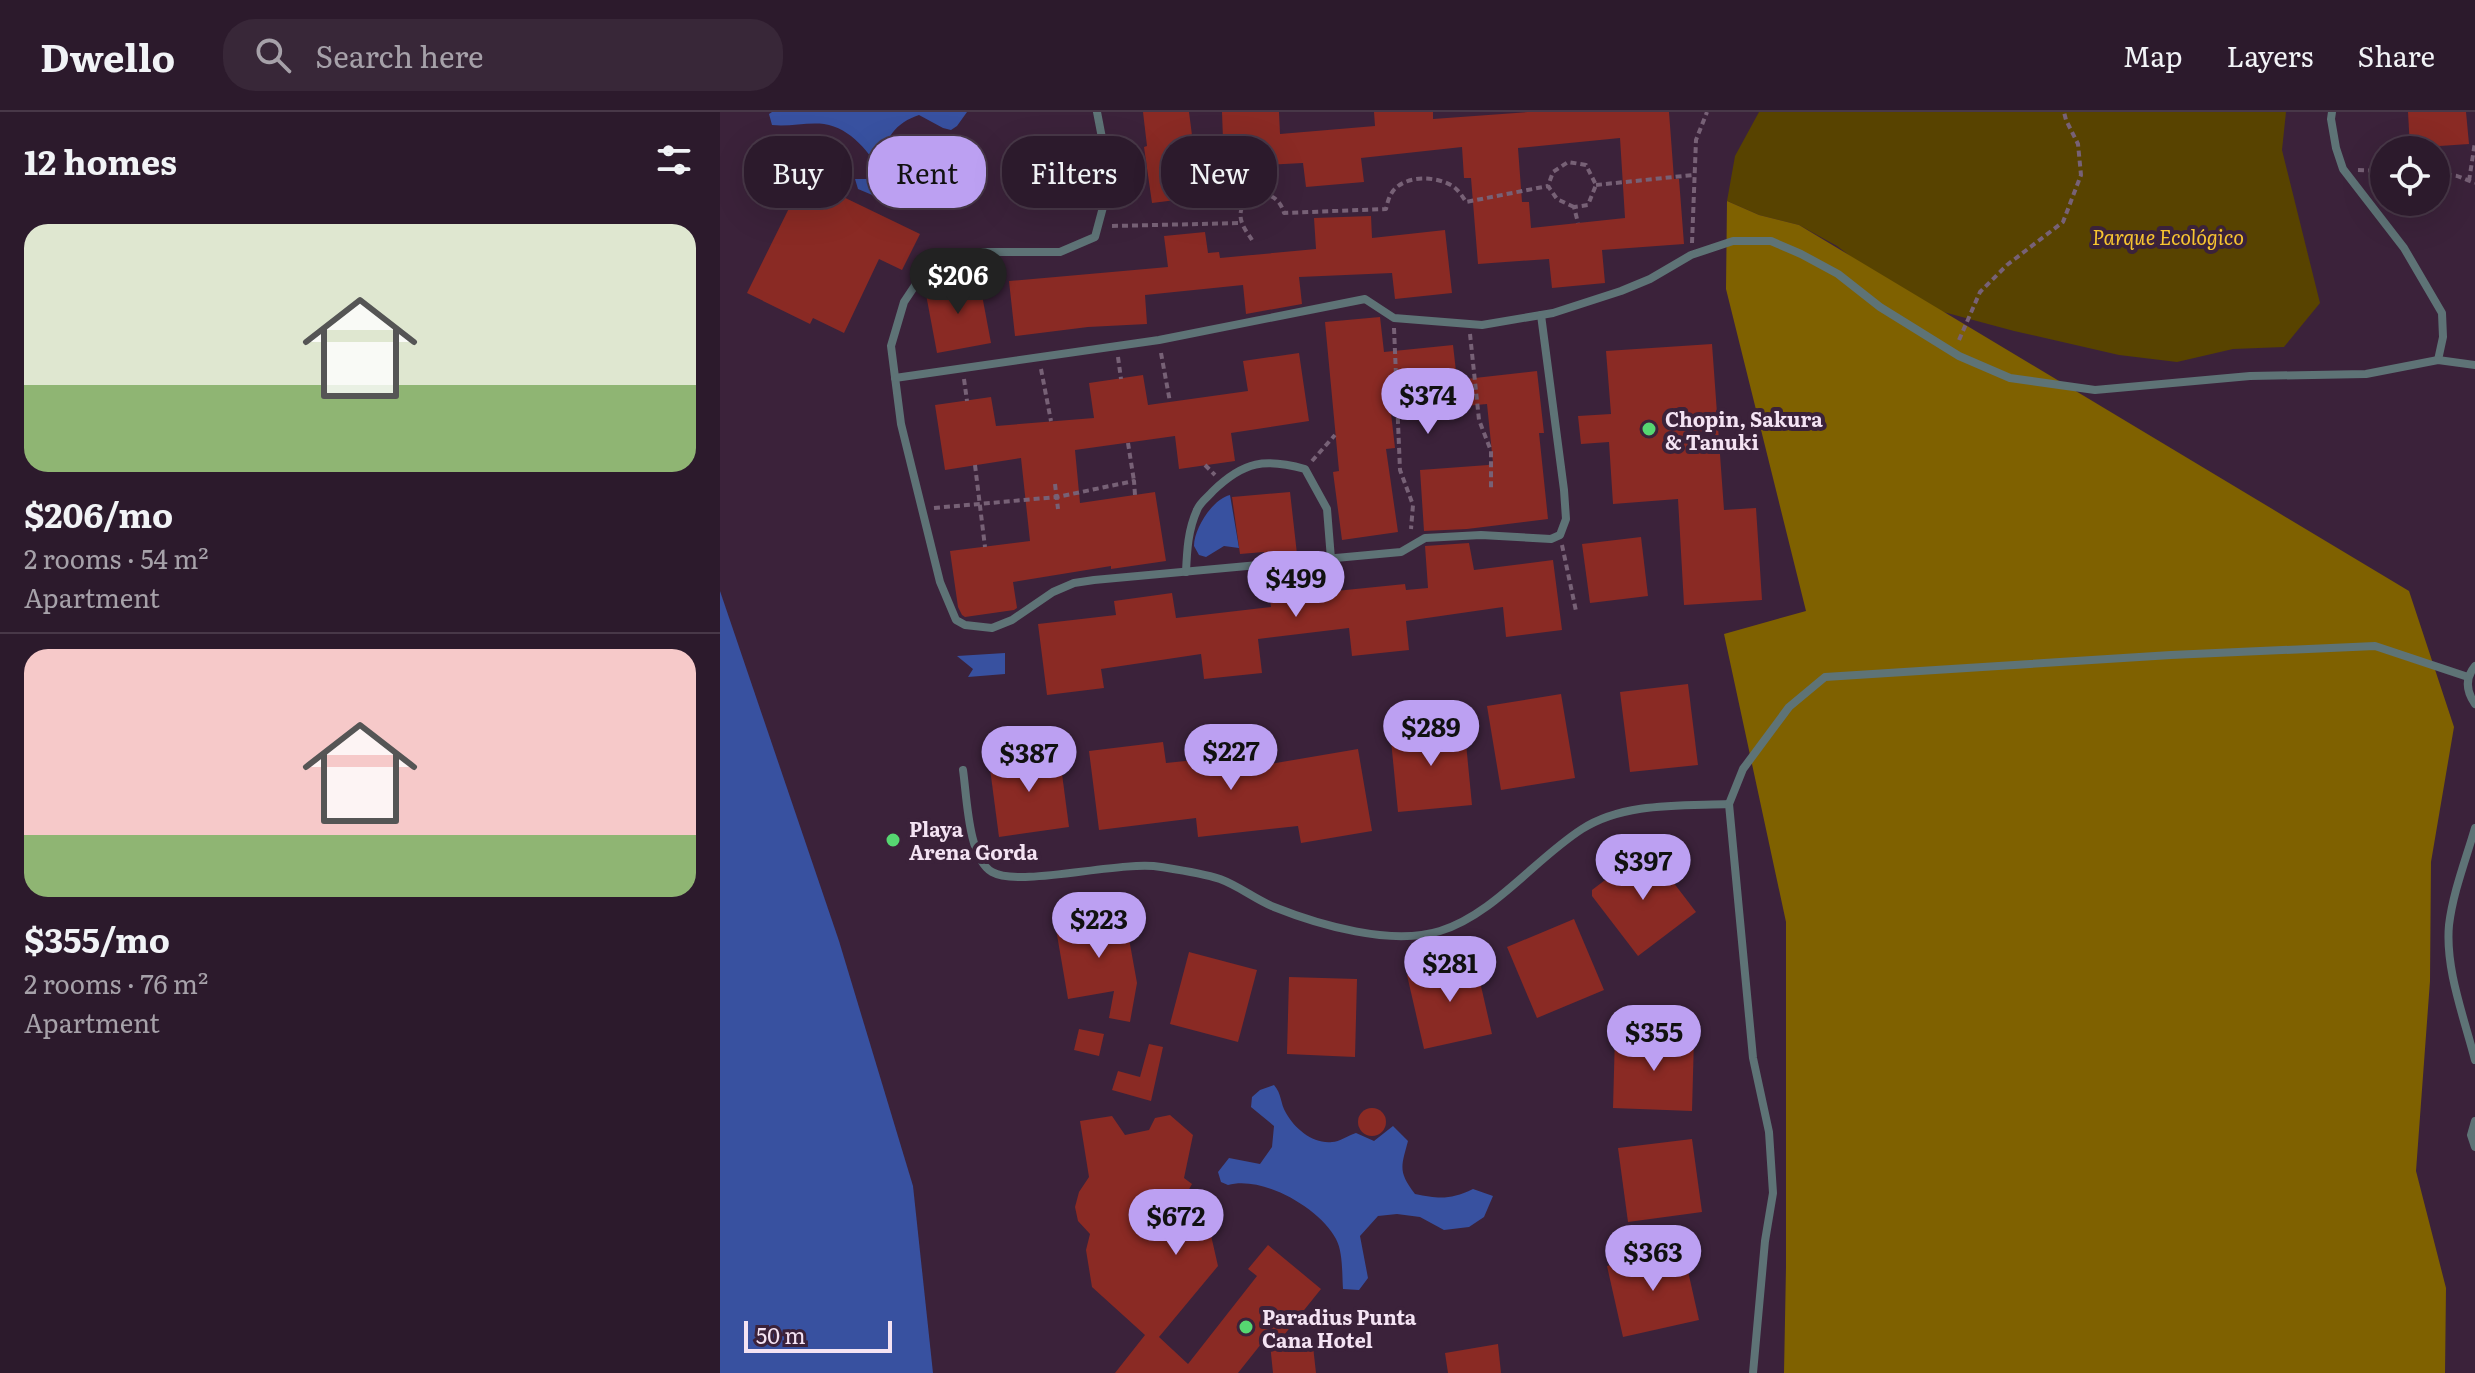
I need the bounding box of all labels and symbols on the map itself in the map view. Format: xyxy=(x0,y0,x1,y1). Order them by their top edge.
park label: Parque Ecológico xyxy=(2092,221,2244,251)
pin: $206 xyxy=(911,248,1005,316)
pin: $374 xyxy=(1381,368,1475,436)
place label: Chopin, Sakura & Tanuki xyxy=(1665,403,1823,456)
marker: Chopin, Sakura & Tanuki xyxy=(1640,420,1658,438)
pin: $499 xyxy=(1249,551,1343,619)
pin: $289 xyxy=(1384,700,1478,768)
pin: $227 xyxy=(1184,724,1278,792)
pin: $387 xyxy=(982,726,1076,794)
place label: Playa Arena Gorda xyxy=(909,813,1038,866)
marker: Playa Arena Gorda xyxy=(884,831,902,849)
pin: $397 xyxy=(1596,834,1690,902)
pin: $223 xyxy=(1052,892,1146,960)
pin: $281 xyxy=(1403,936,1497,1004)
pin: $355 xyxy=(1607,1005,1701,1073)
pin: $672 xyxy=(1129,1189,1223,1257)
pin: $363 xyxy=(1606,1225,1700,1293)
place label: Paradius Punta Cana Hotel xyxy=(1262,1301,1417,1354)
scale bar xyxy=(744,1317,892,1353)
marker: Paradius Punta Cana Hotel xyxy=(1237,1318,1255,1336)

